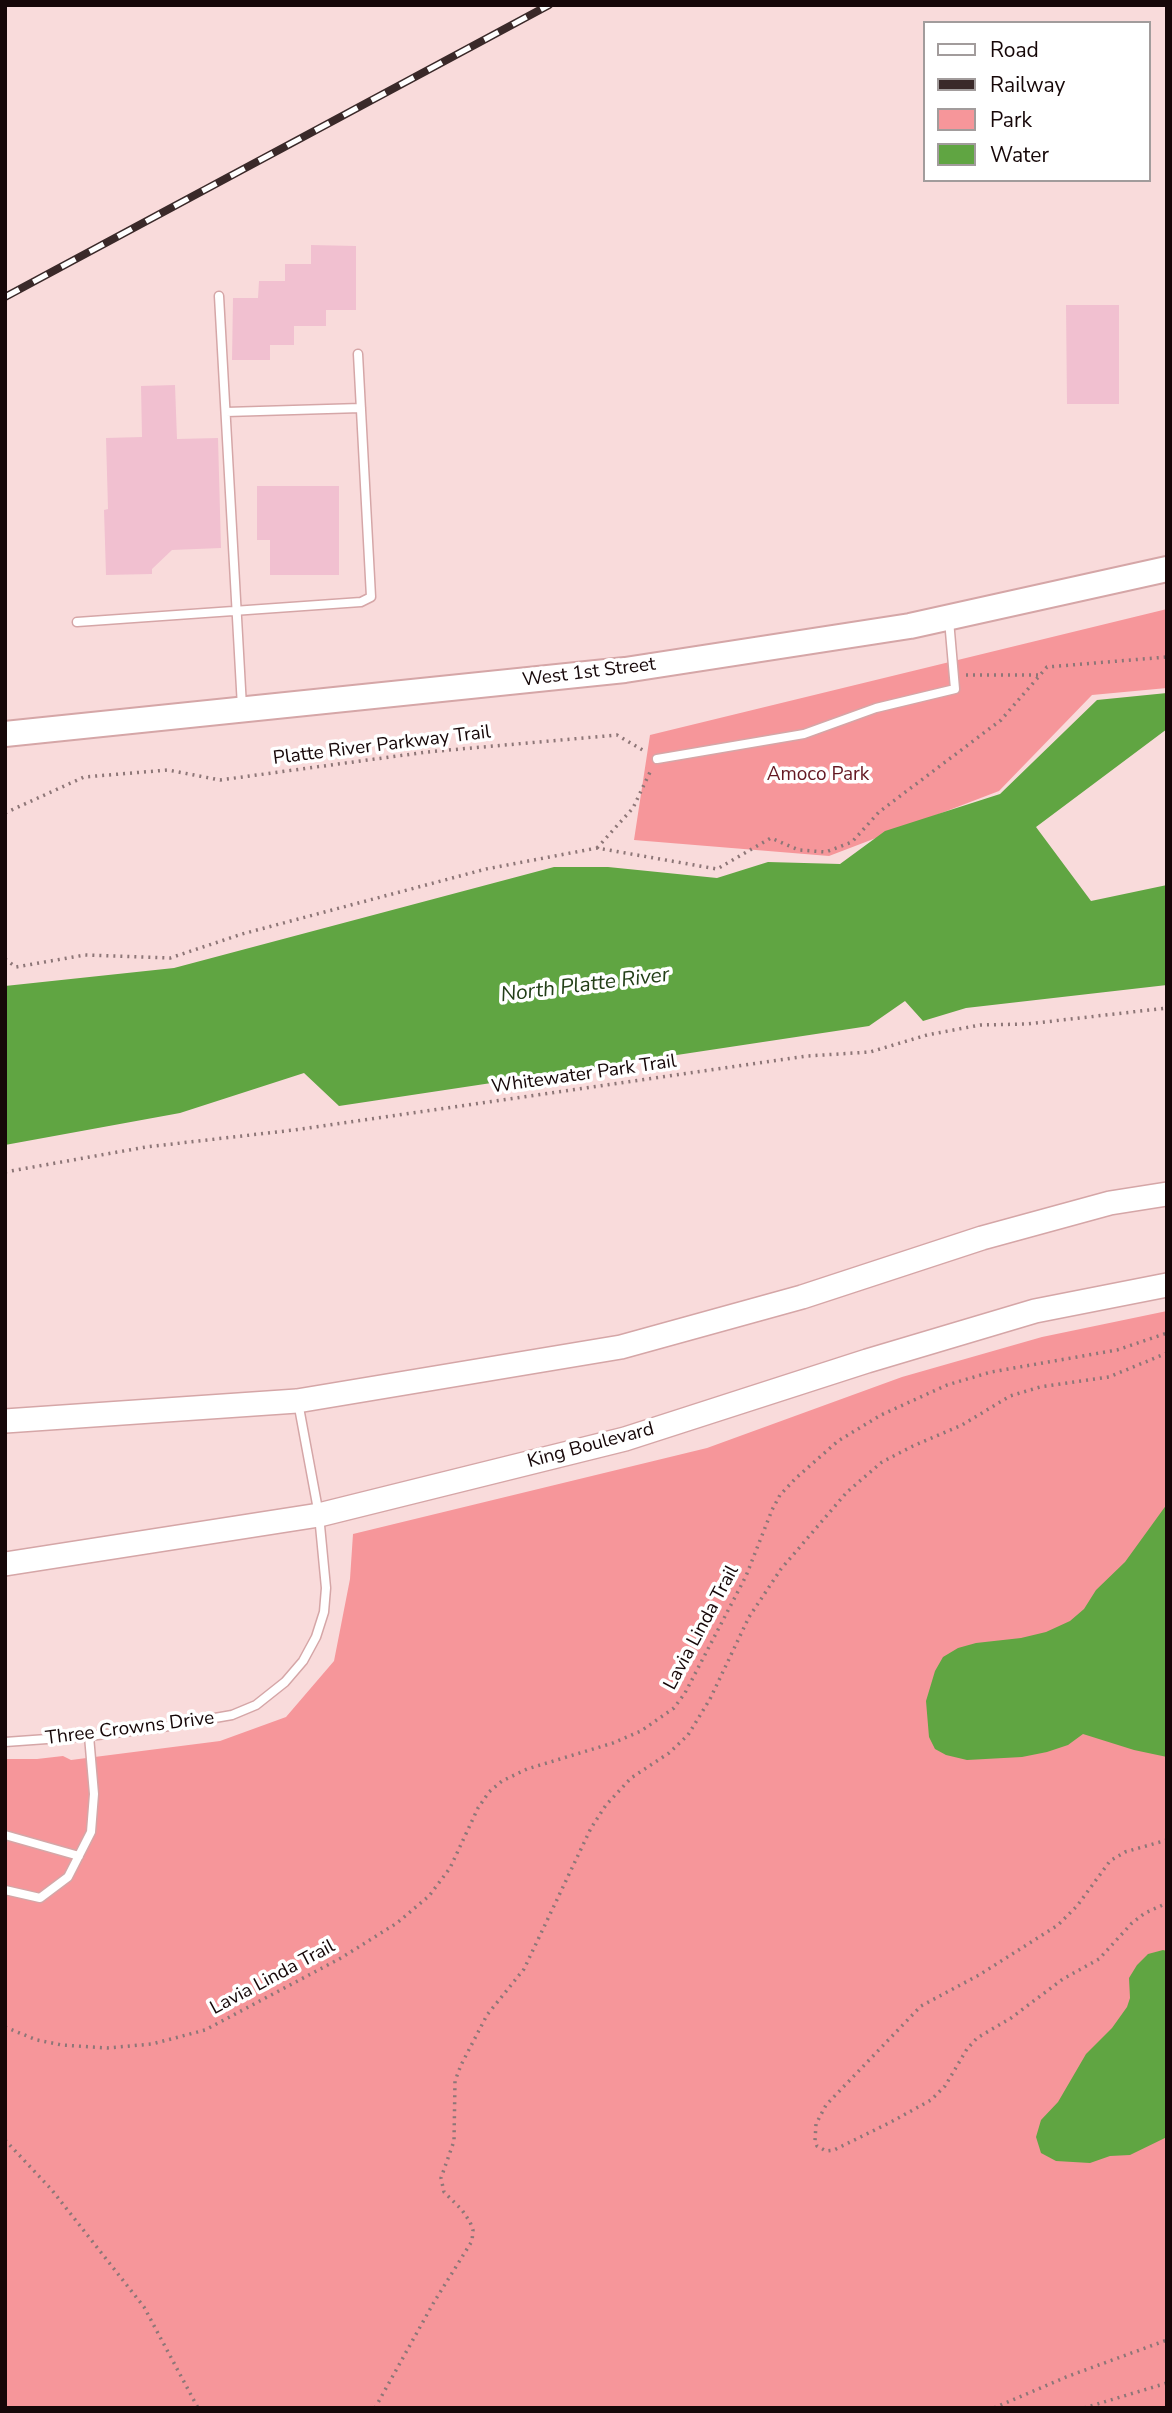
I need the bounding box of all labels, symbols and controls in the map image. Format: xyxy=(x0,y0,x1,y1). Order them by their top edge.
legend xyxy=(923,21,1151,182)
text: Road xyxy=(990,36,1039,64)
text: Railway xyxy=(990,71,1065,99)
text: Park xyxy=(990,106,1032,134)
text: Water xyxy=(990,141,1049,169)
street label: West 1st Street xyxy=(521,654,657,692)
street label: Platte River Parkway Trail xyxy=(272,721,492,771)
park label: Amoco Park xyxy=(767,764,869,786)
water label: North Platte River xyxy=(499,963,671,1009)
street label: Whitewater Park Trail xyxy=(490,1051,678,1099)
street label: King Boulevard xyxy=(525,1418,657,1474)
street label: Lavia Linda Trail xyxy=(660,1562,744,1694)
street label: Three Crowns Drive xyxy=(44,1707,216,1751)
street label: Lavia Linda Trail xyxy=(207,1936,339,2020)

